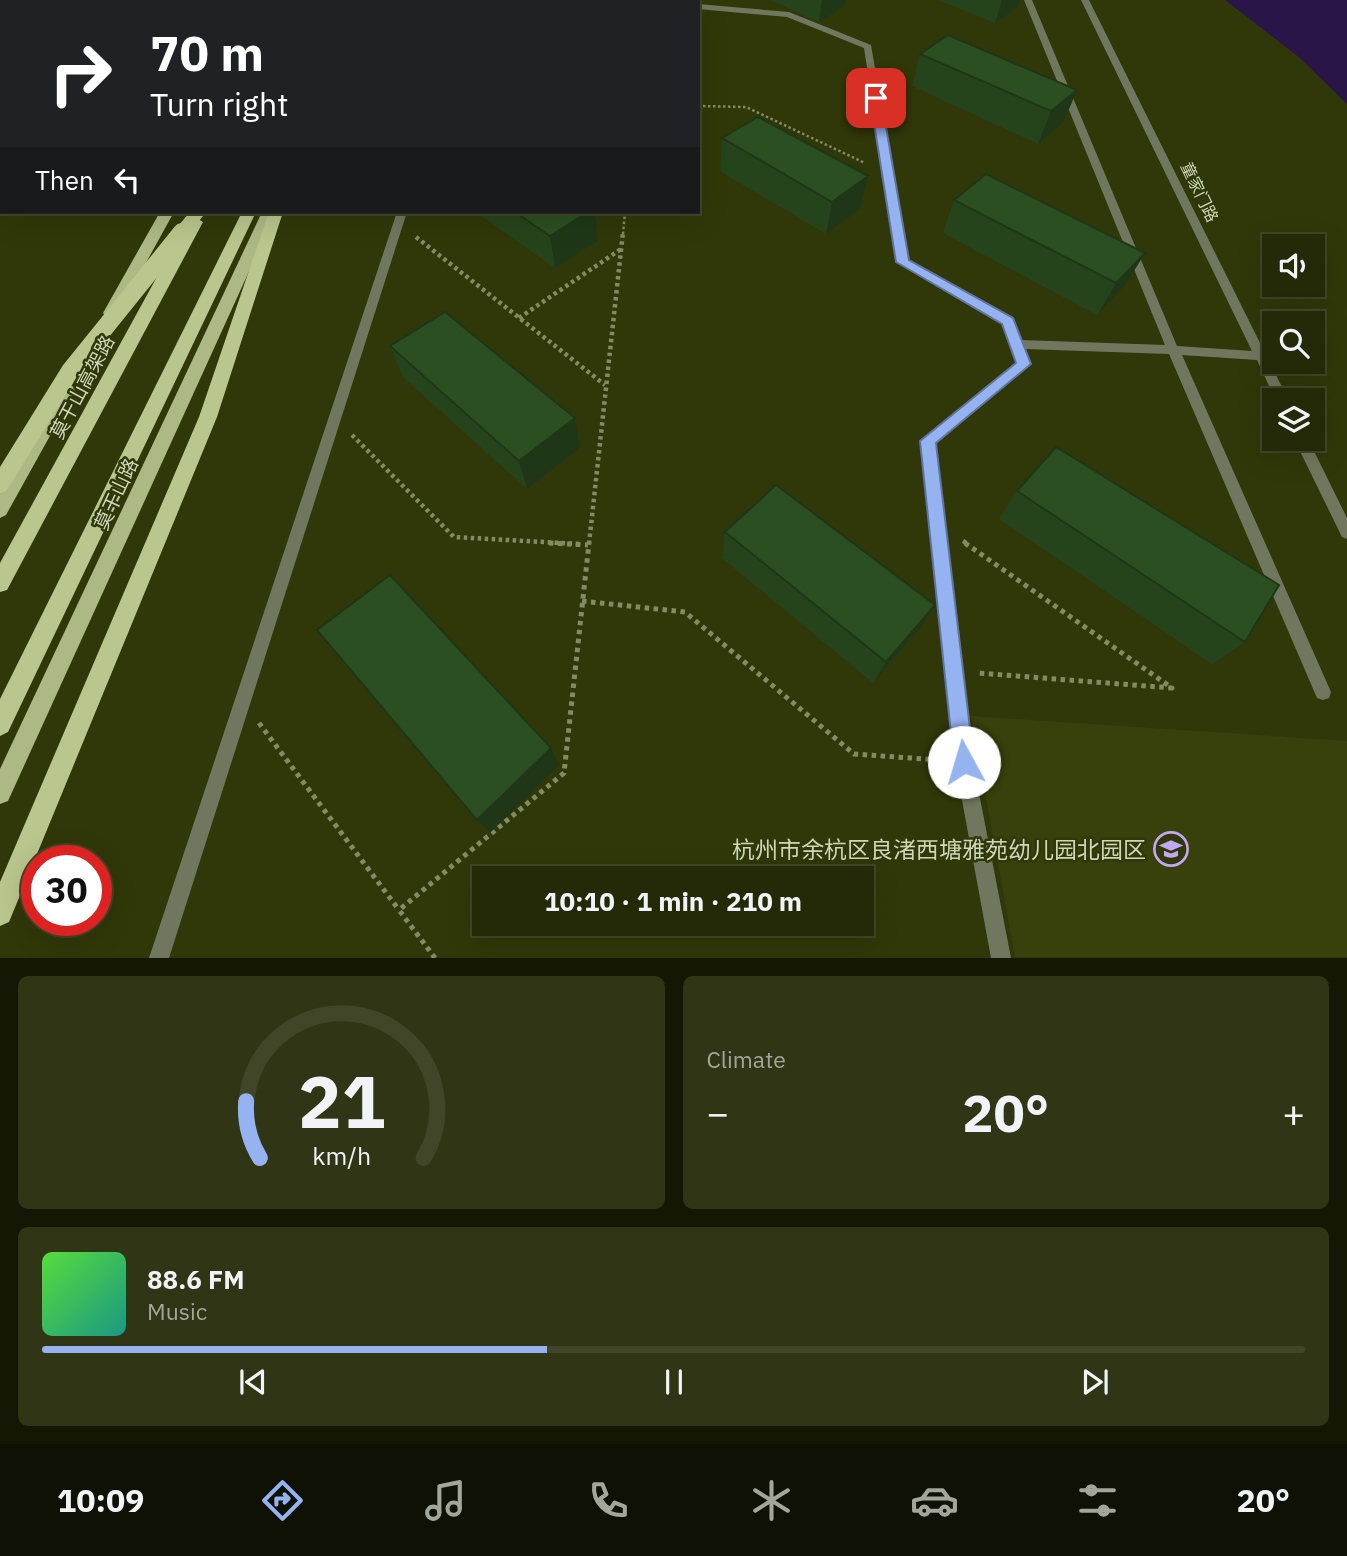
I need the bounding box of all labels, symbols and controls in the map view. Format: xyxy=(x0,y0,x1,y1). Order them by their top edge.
text: 70 m xyxy=(150,21,264,84)
icon: right xyxy=(35,28,126,119)
pin xyxy=(846,68,906,128)
icon: arrive xyxy=(857,79,895,117)
text: Turn right xyxy=(150,83,288,125)
street label: 童家门路 xyxy=(1177,159,1223,225)
icon: left xyxy=(108,161,146,199)
text: Then xyxy=(35,163,94,197)
map controls xyxy=(1262,234,1325,451)
button: sound xyxy=(1262,234,1325,297)
button: search xyxy=(1262,311,1325,374)
street label: 莫干山高架路 xyxy=(45,331,119,443)
button: layers xyxy=(1262,388,1325,451)
street label: 莫干山路 xyxy=(89,454,143,534)
position arrow xyxy=(927,725,1001,799)
school or university icon: 杭州市余杭区良渚西塘雅苑幼儿园北园区 xyxy=(1152,830,1190,868)
place label: 杭州市余杭区良渚西塘雅苑幼儿园北园区 xyxy=(732,834,1146,864)
speed limit sign: 30 xyxy=(21,845,112,936)
text: 10:10 · 1 min · 210 m xyxy=(544,884,802,918)
text: Climate xyxy=(707,1044,786,1074)
text: 21 xyxy=(298,1054,385,1149)
text: 20° xyxy=(962,1079,1049,1146)
text: − xyxy=(707,1088,729,1137)
text: + xyxy=(1282,1088,1305,1137)
text: km/h xyxy=(312,1139,371,1172)
text: 88.6 FM xyxy=(147,1262,245,1296)
text: Music xyxy=(147,1296,207,1326)
icon: previous xyxy=(234,1363,272,1401)
icon: pause xyxy=(655,1363,693,1401)
icon: next xyxy=(1076,1363,1114,1401)
icon: directions xyxy=(258,1476,307,1525)
icon: music xyxy=(421,1476,470,1525)
icon: phone xyxy=(584,1476,633,1525)
icon: climate xyxy=(747,1476,796,1525)
icon: car xyxy=(910,1476,959,1525)
icon: filters xyxy=(1073,1476,1122,1525)
text: 10:09 xyxy=(57,1479,144,1521)
text: 20° xyxy=(1236,1479,1290,1521)

